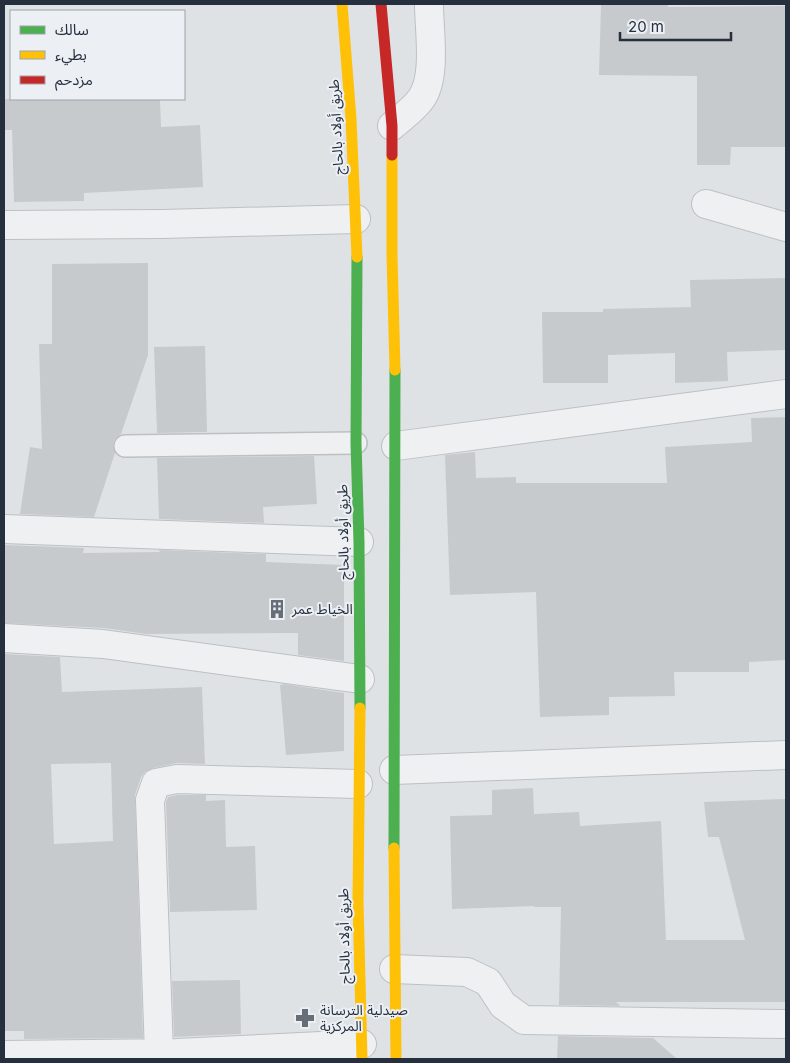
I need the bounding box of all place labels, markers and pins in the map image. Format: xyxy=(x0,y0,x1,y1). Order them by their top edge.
building icon: الخياط عمر xyxy=(266,598,288,620)
place label: الخياط عمر xyxy=(291,600,353,618)
place label: صيدلية الترسانة المركزية xyxy=(320,1001,408,1035)
pharmacy icon: صيدلية الترسانة المركزية xyxy=(294,1007,316,1029)

